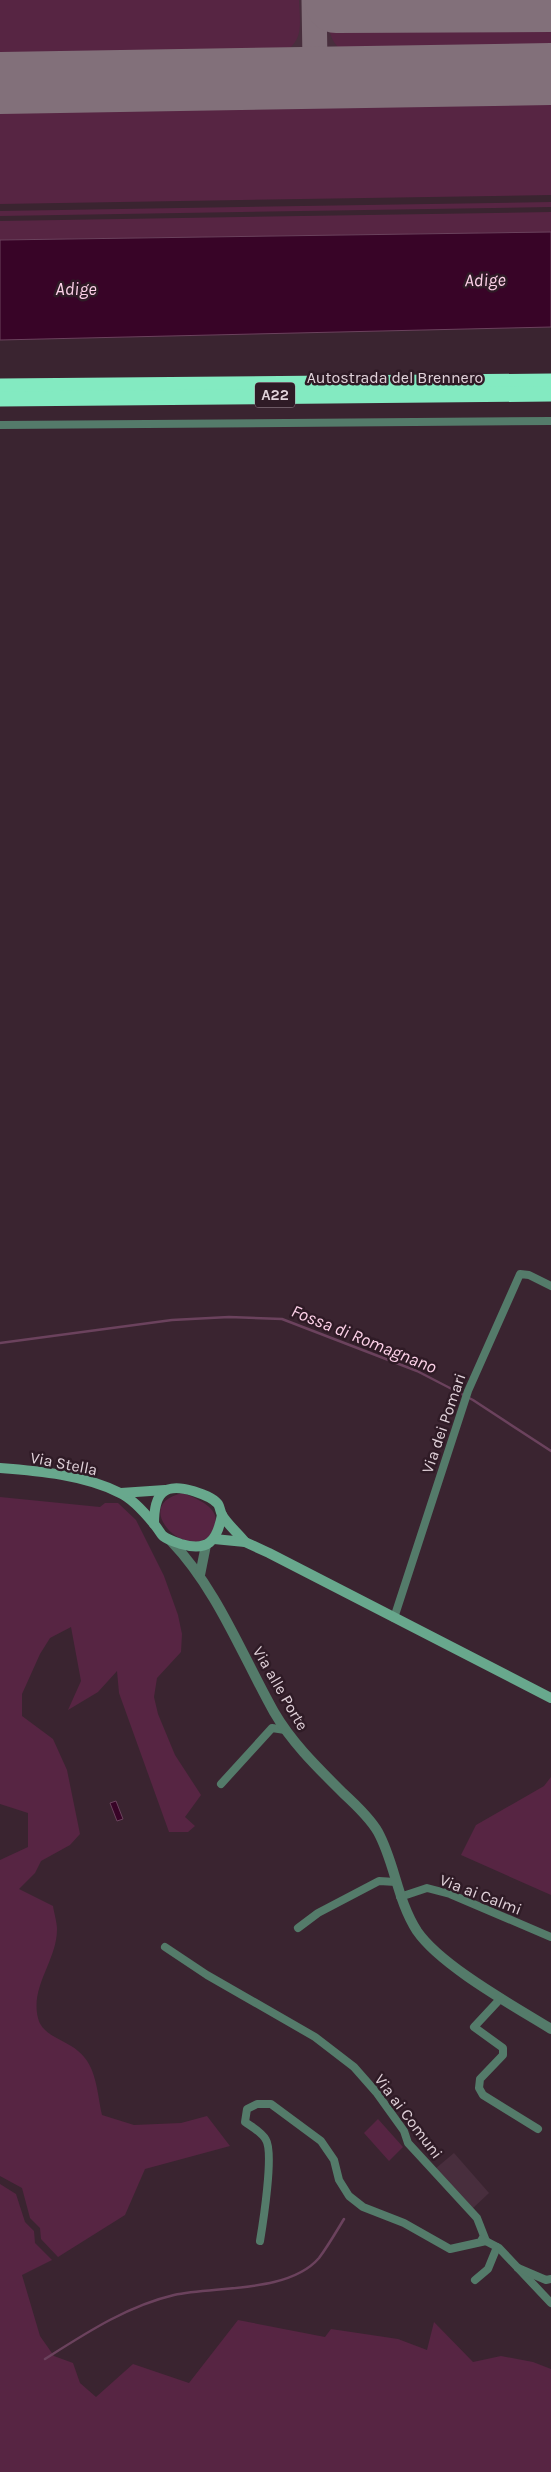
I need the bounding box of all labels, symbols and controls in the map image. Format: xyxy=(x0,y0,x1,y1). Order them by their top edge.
water label: Adige xyxy=(464,269,506,291)
water label: Adige xyxy=(55,278,97,300)
street label: Autostrada del Brennero xyxy=(307,368,483,387)
road number: A22 xyxy=(255,382,295,408)
water label: Fossa di Romagnano xyxy=(288,1300,440,1378)
street label: Via dei Pomari xyxy=(417,1371,469,1476)
street label: Via Stella xyxy=(29,1448,99,1479)
street label: Via alle Porte xyxy=(249,1643,312,1734)
street label: Via ai Calmi xyxy=(437,1870,525,1919)
street label: Via ai Comuni xyxy=(371,2070,447,2163)

